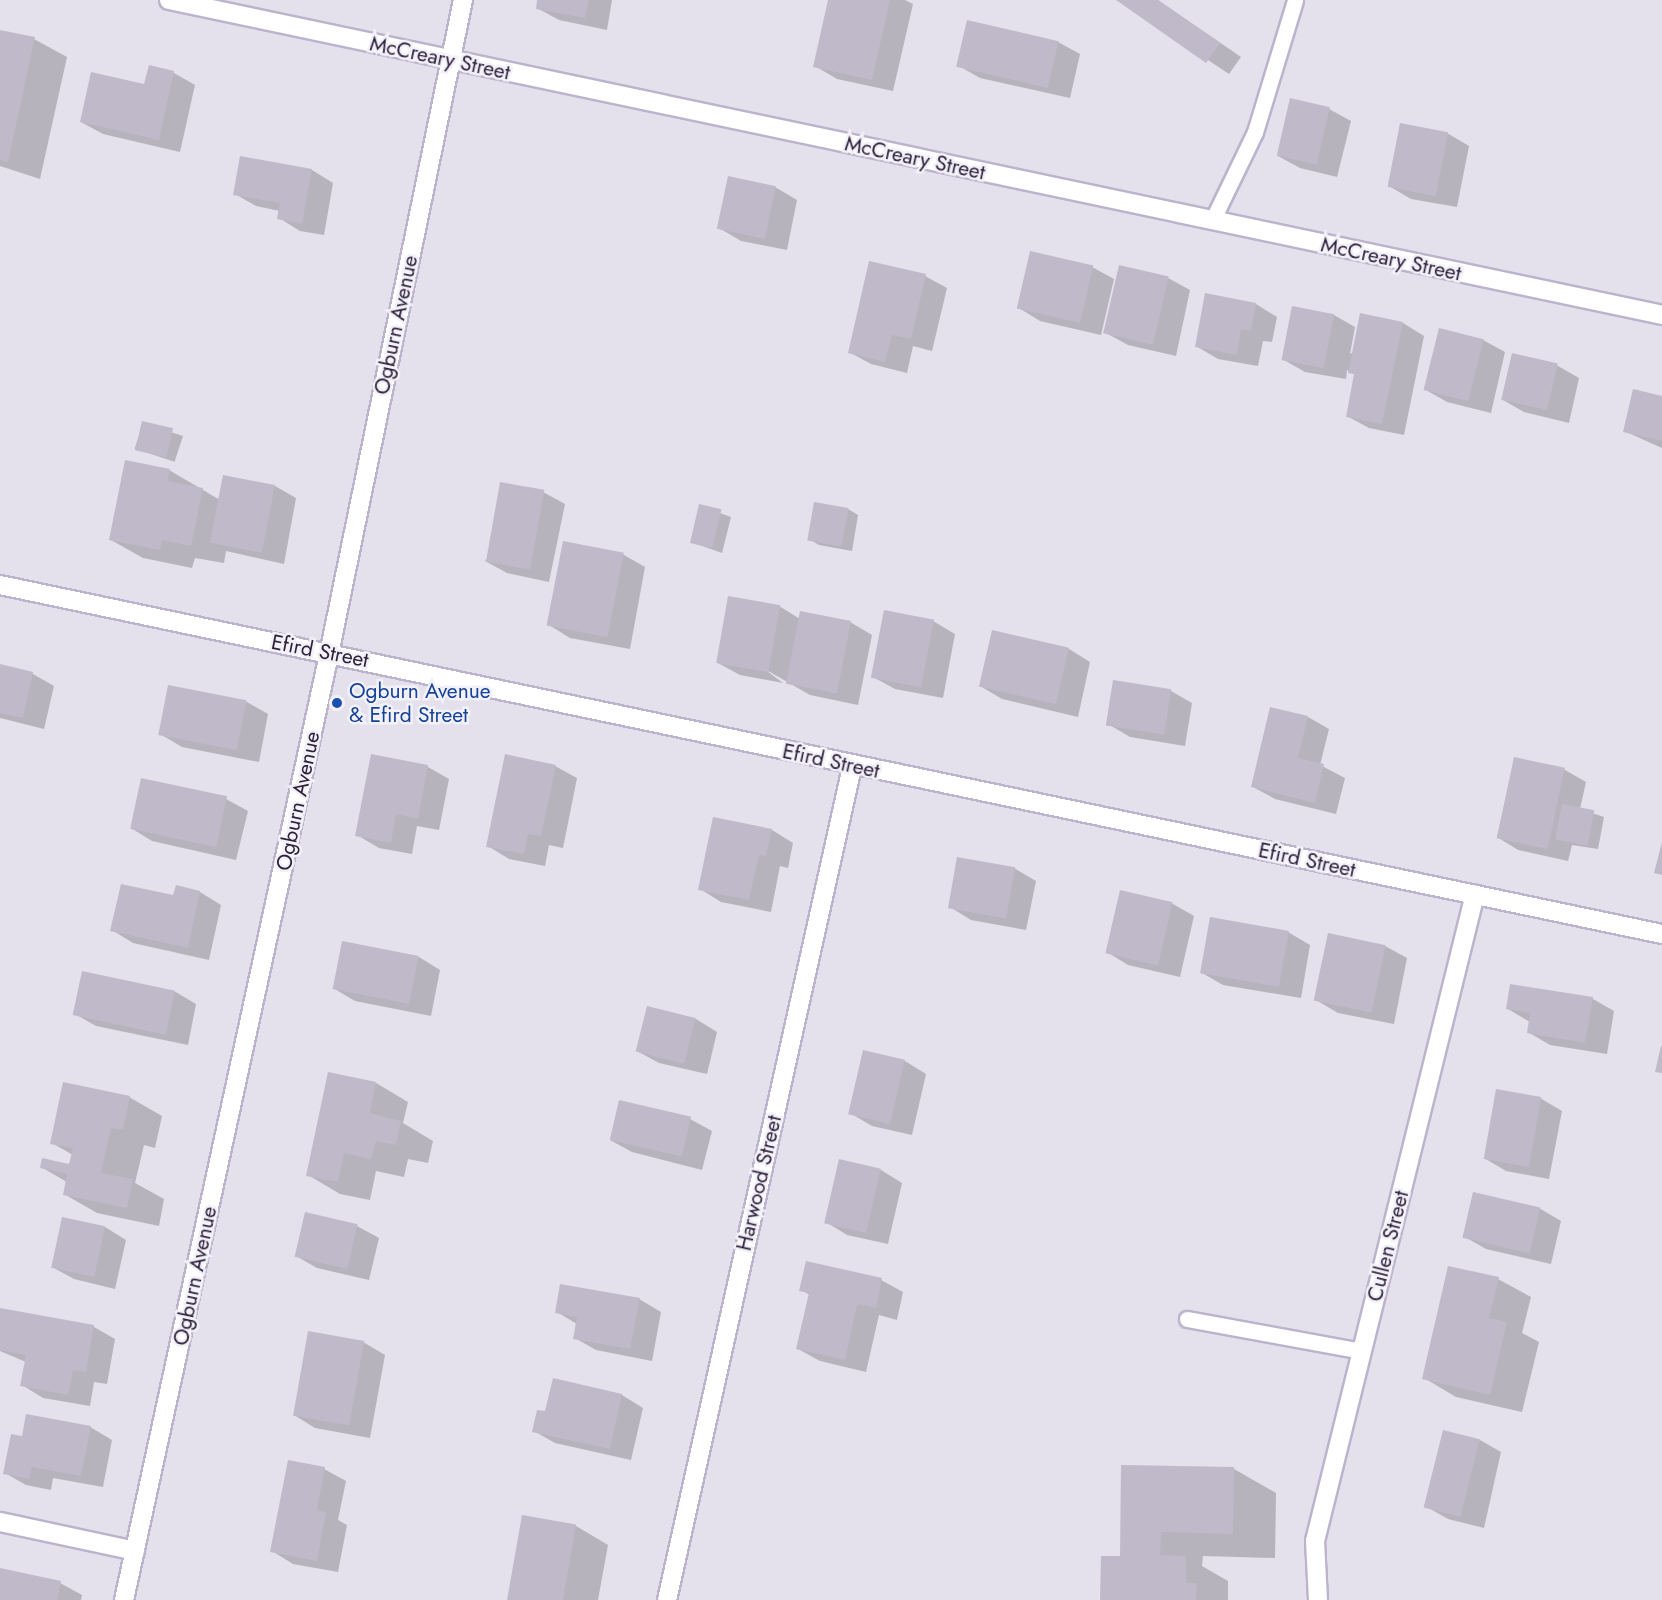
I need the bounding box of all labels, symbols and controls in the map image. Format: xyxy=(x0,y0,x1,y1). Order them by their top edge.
street label: McCreary Street xyxy=(368,31,512,85)
street label: McCreary Street xyxy=(843,131,987,185)
street label: McCreary Street xyxy=(1319,232,1463,286)
street label: Ogburn Avenue xyxy=(369,253,423,397)
street label: Efird Street xyxy=(269,629,371,673)
place label: Ogburn Avenue & Efird Street xyxy=(349,678,490,728)
marker: Ogburn Avenue & Efird Street xyxy=(330,696,344,710)
street label: Ogburn Avenue xyxy=(271,729,325,873)
street label: Efird Street xyxy=(780,738,882,784)
street label: Efird Street xyxy=(1256,837,1358,883)
street label: Harwood Street xyxy=(731,1113,787,1253)
street label: Cullen Street xyxy=(1362,1188,1414,1304)
street label: Ogburn Avenue xyxy=(168,1204,222,1348)

